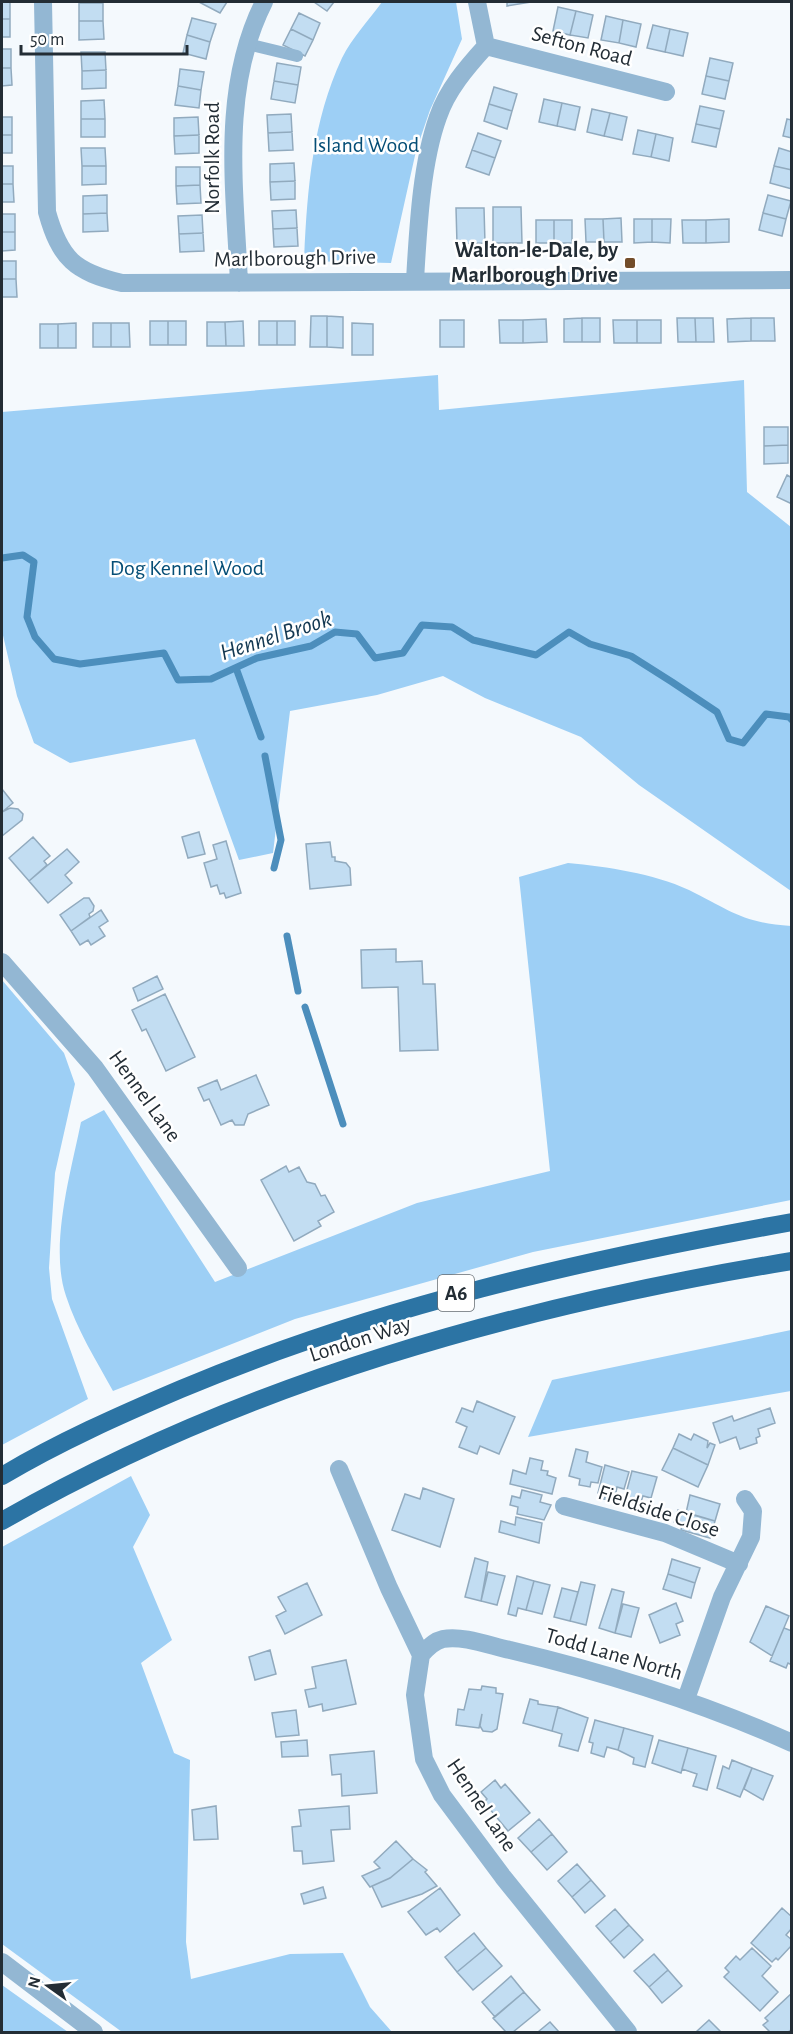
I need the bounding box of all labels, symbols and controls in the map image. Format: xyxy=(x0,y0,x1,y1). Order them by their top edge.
scale bar xyxy=(21,18,188,56)
street label: Sefton Road xyxy=(529,22,635,70)
text: 50 m xyxy=(30,31,64,49)
street label: Norfolk Road xyxy=(201,102,223,214)
park label: Island Wood xyxy=(312,134,420,156)
place label: Walton-le-Dale, by Marlborough Drive xyxy=(451,239,618,286)
street label: Marlborough Drive xyxy=(214,246,376,270)
marker: Walton-le-Dale, by Marlborough Drive xyxy=(623,256,637,270)
park label: Dog Kennel Wood xyxy=(110,557,264,579)
water label: Hennel Brook xyxy=(217,607,335,665)
street label: Hennel Lane xyxy=(105,1046,185,1146)
road number: A6 xyxy=(438,1275,474,1311)
street label: London Way xyxy=(306,1312,414,1366)
street label: Fieldside Close xyxy=(595,1481,723,1541)
street label: Todd Lane North xyxy=(543,1624,685,1684)
street label: Hennel Lane xyxy=(443,1754,521,1856)
north arrow xyxy=(18,1956,78,2016)
text: N xyxy=(25,1975,44,1990)

